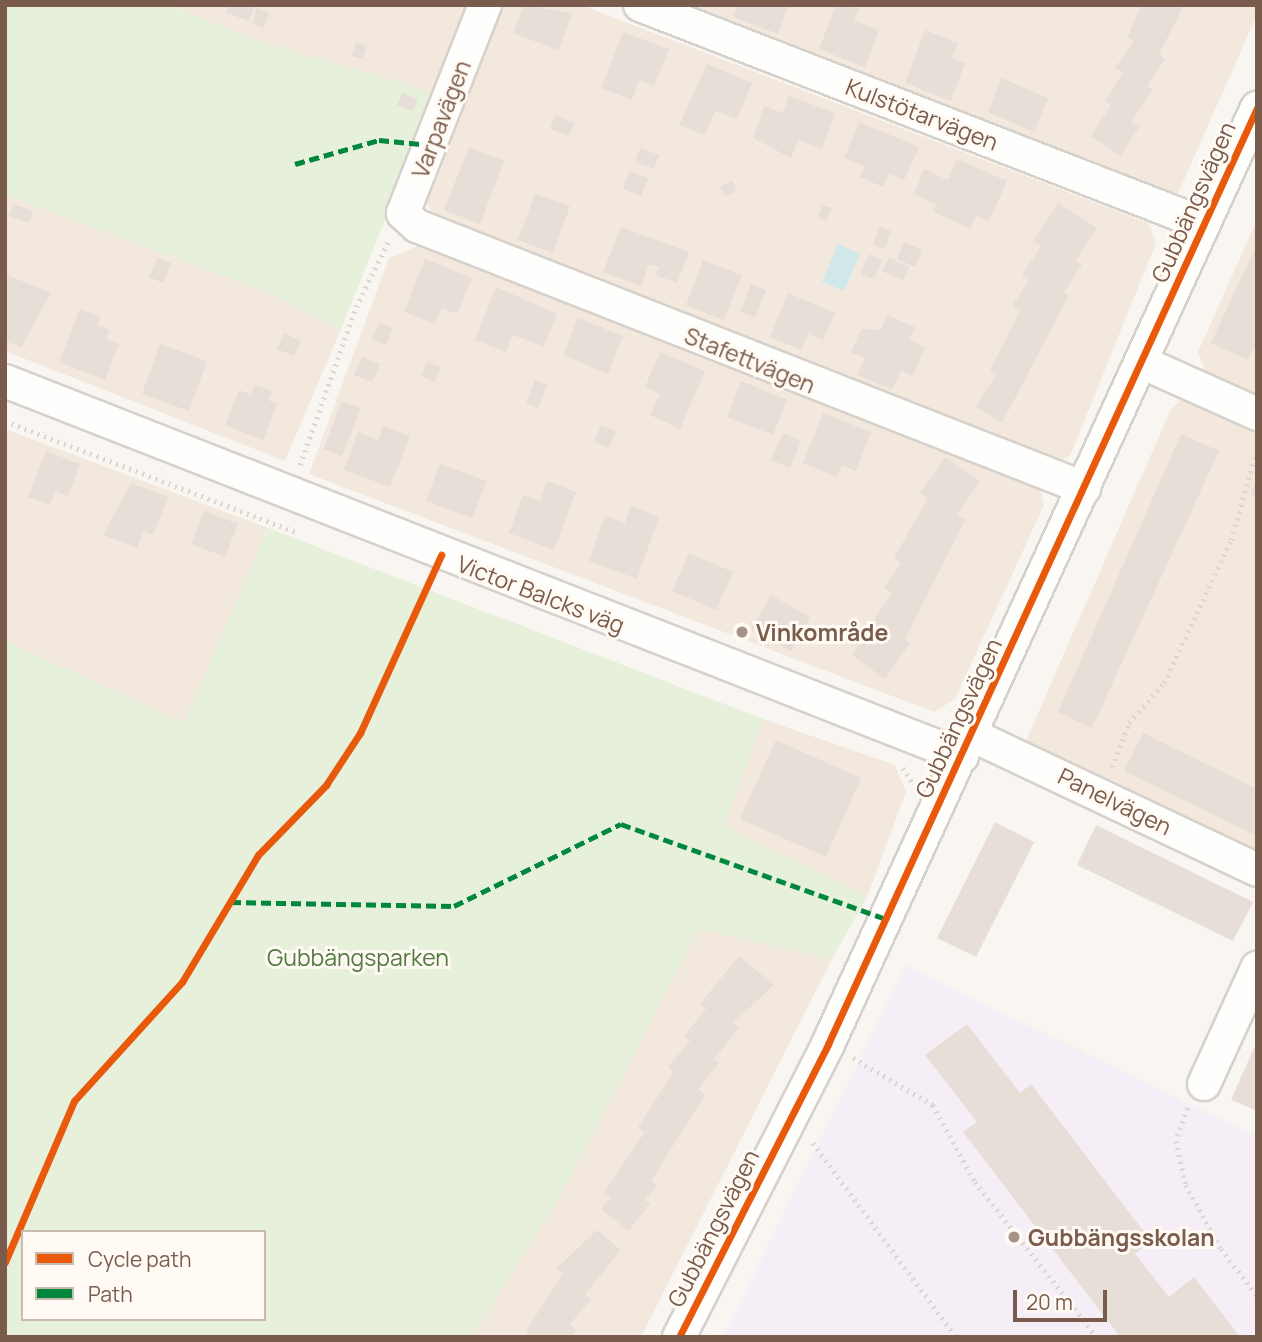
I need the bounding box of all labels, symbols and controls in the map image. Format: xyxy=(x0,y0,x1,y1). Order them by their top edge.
street label: Varpavägen xyxy=(406,56,476,182)
street label: Kulstötarvägen xyxy=(842,72,1002,156)
street label: Gubbängsvägen xyxy=(1145,117,1241,287)
street label: Stafettvägen xyxy=(681,321,819,399)
street label: Victor Balcks väg xyxy=(453,549,629,639)
place label: Vinkområde xyxy=(756,618,888,646)
marker: Vinkområde xyxy=(734,624,750,640)
street label: Gubbängsvägen xyxy=(909,634,1007,802)
street label: Panelvägen xyxy=(1054,762,1176,840)
park label: Gubbängsparken xyxy=(267,943,449,971)
street label: Gubbängsvägen xyxy=(661,1145,765,1311)
place label: Gubbängsskolan xyxy=(1028,1223,1215,1251)
marker: Gubbängsskolan xyxy=(1006,1229,1022,1245)
legend xyxy=(21,1230,266,1321)
text: Cycle path xyxy=(88,1245,191,1273)
scale bar xyxy=(1017,1276,1112,1320)
text: Path xyxy=(88,1280,133,1308)
text: 20 m xyxy=(1026,1288,1073,1316)

